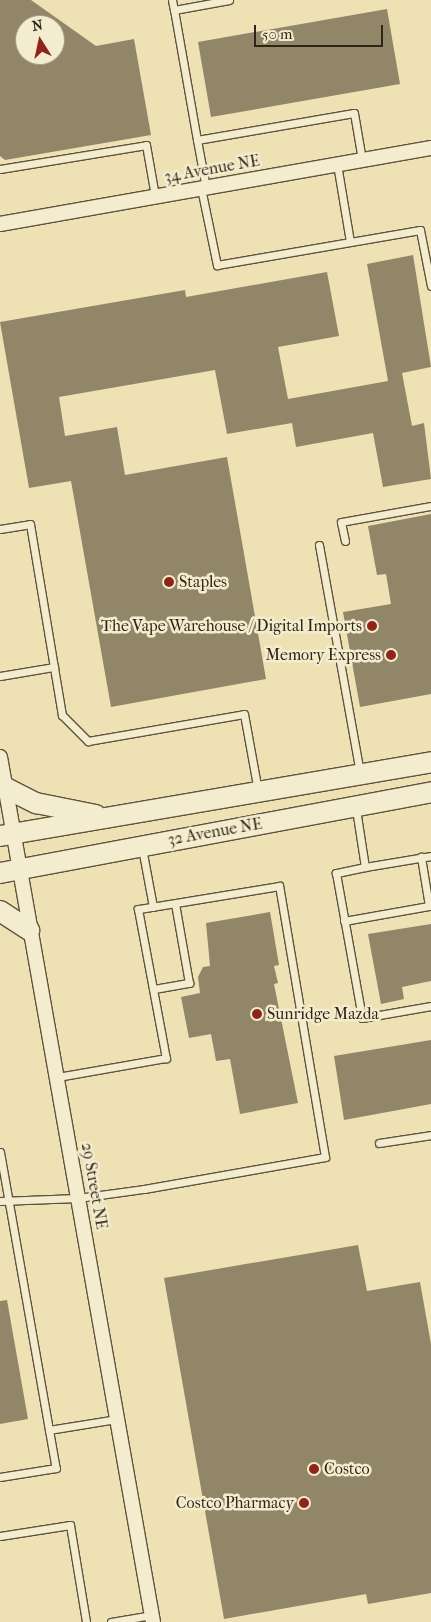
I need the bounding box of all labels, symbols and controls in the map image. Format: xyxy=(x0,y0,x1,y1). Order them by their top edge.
north arrow xyxy=(15,15,65,65)
scale bar xyxy=(256,15,385,47)
text: N xyxy=(31,16,44,35)
text: 50 m xyxy=(262,25,292,43)
street label: 34 Avenue NE xyxy=(163,151,261,187)
place label: Staples xyxy=(179,572,227,592)
marker: Staples xyxy=(163,576,175,588)
place label: The Vape Warehouse / Digital Imports xyxy=(101,616,362,636)
marker: The Vape Warehouse / Digital Imports xyxy=(366,620,378,632)
place label: Memory Express xyxy=(266,645,381,665)
marker: Memory Express xyxy=(385,649,397,661)
street label: 32 Avenue NE xyxy=(166,814,264,850)
place label: Sunridge Mazda xyxy=(267,1004,379,1024)
marker: Sunridge Mazda xyxy=(251,1008,263,1020)
street label: 29 Street NE xyxy=(77,1141,111,1231)
place label: Costco xyxy=(324,1459,370,1479)
marker: Costco xyxy=(308,1463,320,1475)
place label: Costco Pharmacy xyxy=(176,1493,294,1513)
marker: Costco Pharmacy xyxy=(298,1497,310,1509)

